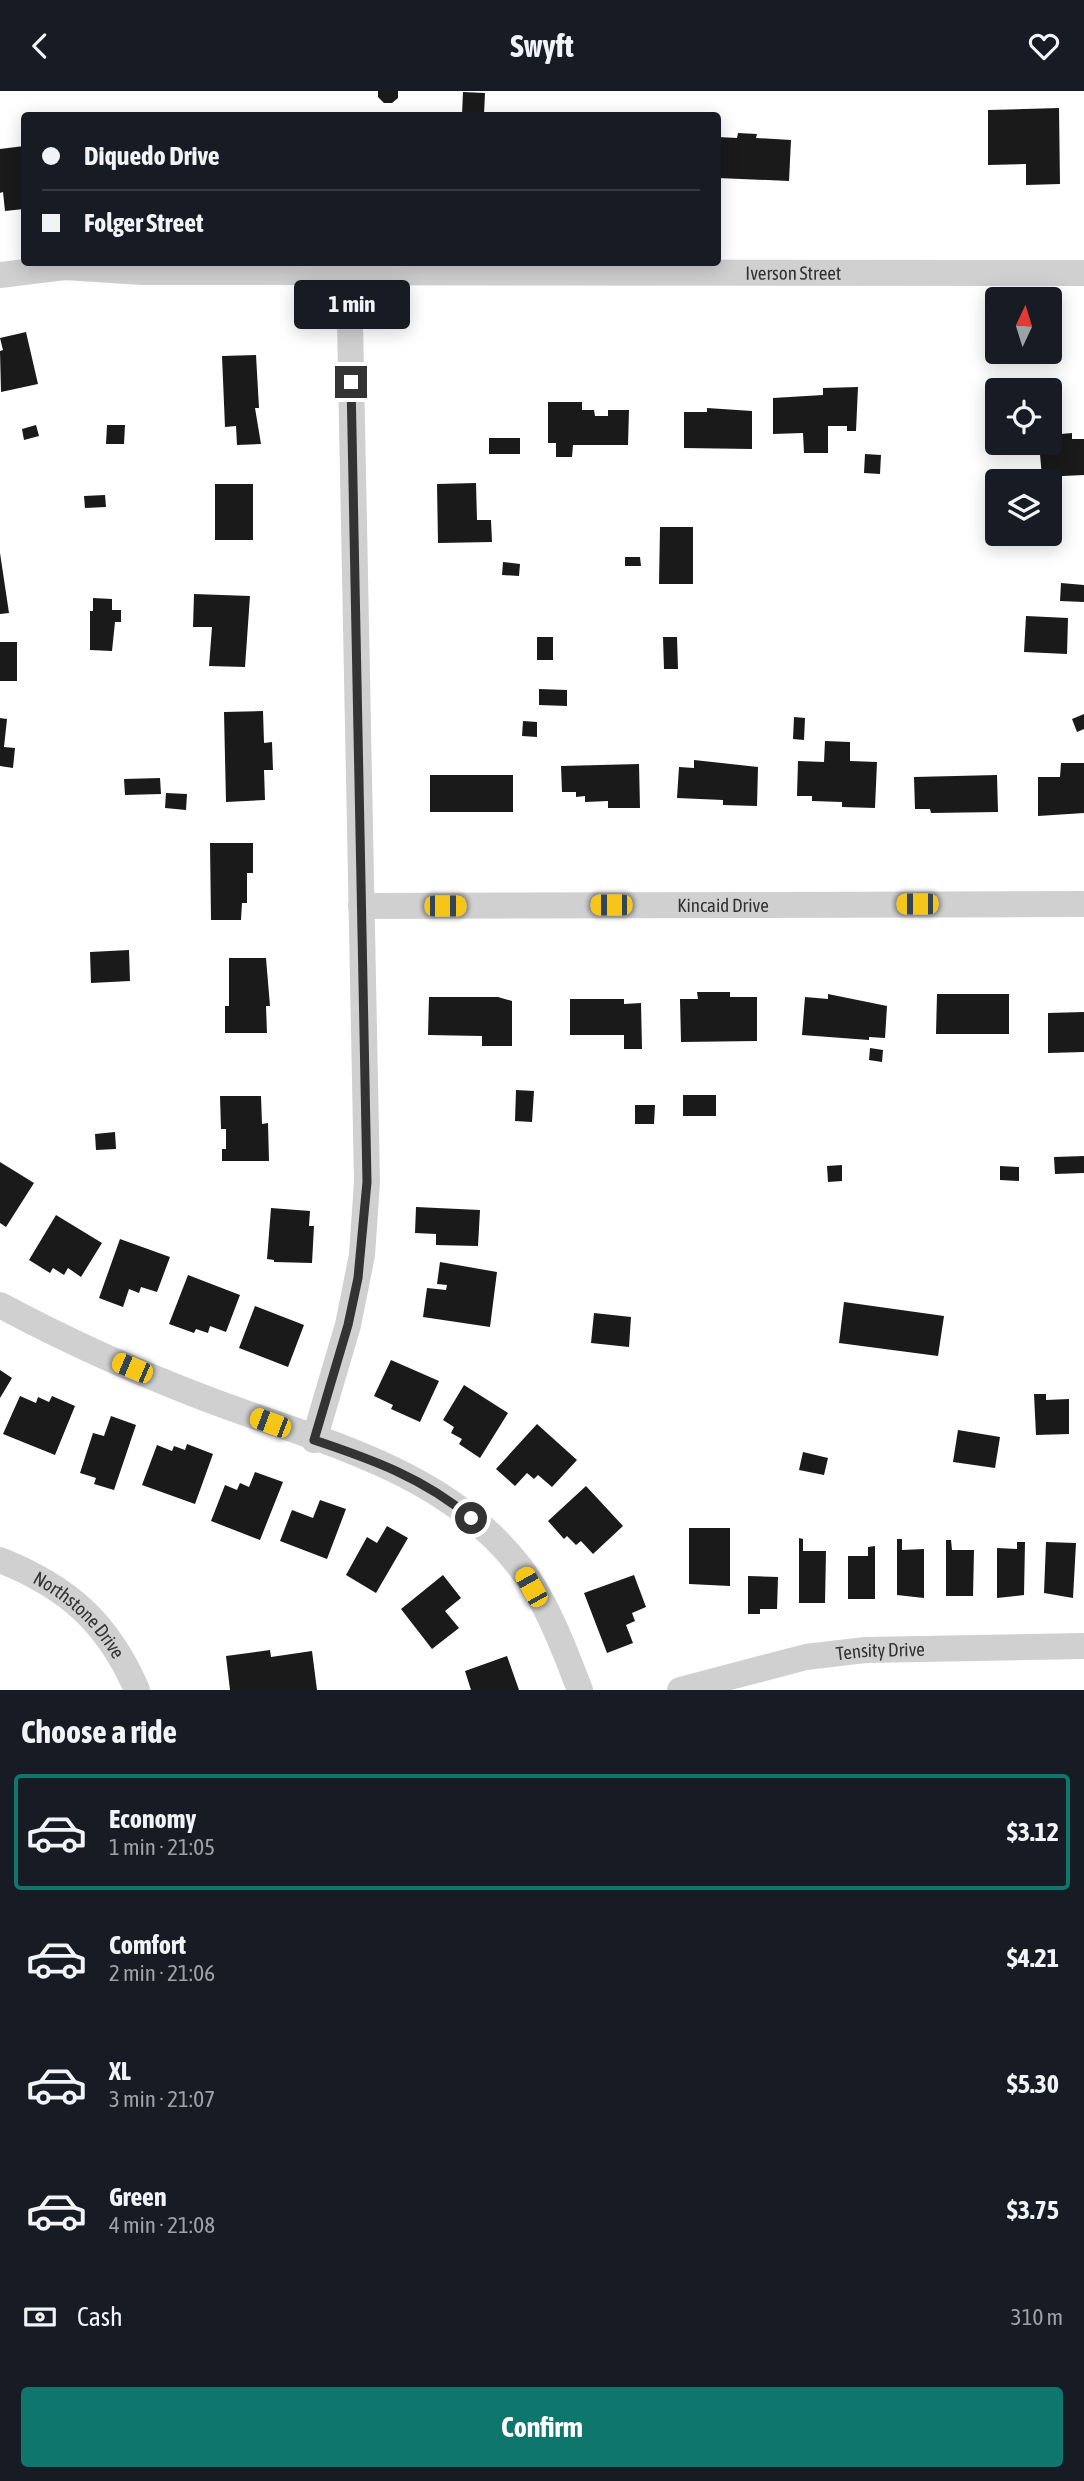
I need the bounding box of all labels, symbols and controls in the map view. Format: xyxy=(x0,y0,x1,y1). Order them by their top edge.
icon: back xyxy=(21,27,59,65)
text: Swyft xyxy=(510,27,574,64)
icon: heart xyxy=(1025,27,1063,65)
text: Diquedo Drive xyxy=(84,141,220,171)
text: Folger Street xyxy=(84,208,203,238)
street label: Iverson Street xyxy=(745,262,841,284)
callout: 1 min xyxy=(293,281,409,329)
north arrow xyxy=(985,287,1062,364)
map controls xyxy=(985,287,1062,546)
text: 1 min xyxy=(329,291,375,317)
route end xyxy=(335,366,367,398)
button: locate xyxy=(985,378,1062,455)
button: layers xyxy=(985,469,1062,546)
street label: Kincaid Drive xyxy=(677,894,769,916)
car xyxy=(897,894,939,915)
car xyxy=(591,895,633,916)
car xyxy=(425,896,467,917)
car xyxy=(109,1350,156,1386)
car xyxy=(247,1406,294,1440)
route start xyxy=(455,1502,487,1534)
car xyxy=(512,1564,551,1610)
street label: Northstone Drive xyxy=(30,1567,129,1662)
street label: Tensity Drive xyxy=(835,1638,925,1664)
text: Choose a ride xyxy=(21,1713,177,1750)
icon: car xyxy=(25,1801,88,1864)
text: Economy xyxy=(109,1804,196,1834)
text: $3.12 xyxy=(1007,1817,1059,1847)
text: 1 min · 21:05 xyxy=(109,1834,215,1860)
icon: car xyxy=(25,1927,88,1990)
text: Comfort xyxy=(109,1930,186,1960)
text: $4.21 xyxy=(1007,1943,1059,1973)
text: 2 min · 21:06 xyxy=(109,1960,215,1986)
icon: car xyxy=(25,2053,88,2116)
text: XL xyxy=(109,2056,131,2086)
text: $5.30 xyxy=(1007,2069,1059,2099)
text: 3 min · 21:07 xyxy=(109,2086,215,2112)
icon: car xyxy=(25,2179,88,2242)
text: Green xyxy=(109,2182,167,2212)
text: $3.75 xyxy=(1007,2195,1059,2225)
text: 4 min · 21:08 xyxy=(109,2212,215,2238)
icon: cash xyxy=(21,2298,59,2336)
text: Cash xyxy=(77,2302,123,2332)
text: 310 m xyxy=(1011,2304,1063,2330)
button: Confirm xyxy=(21,2387,1063,2467)

